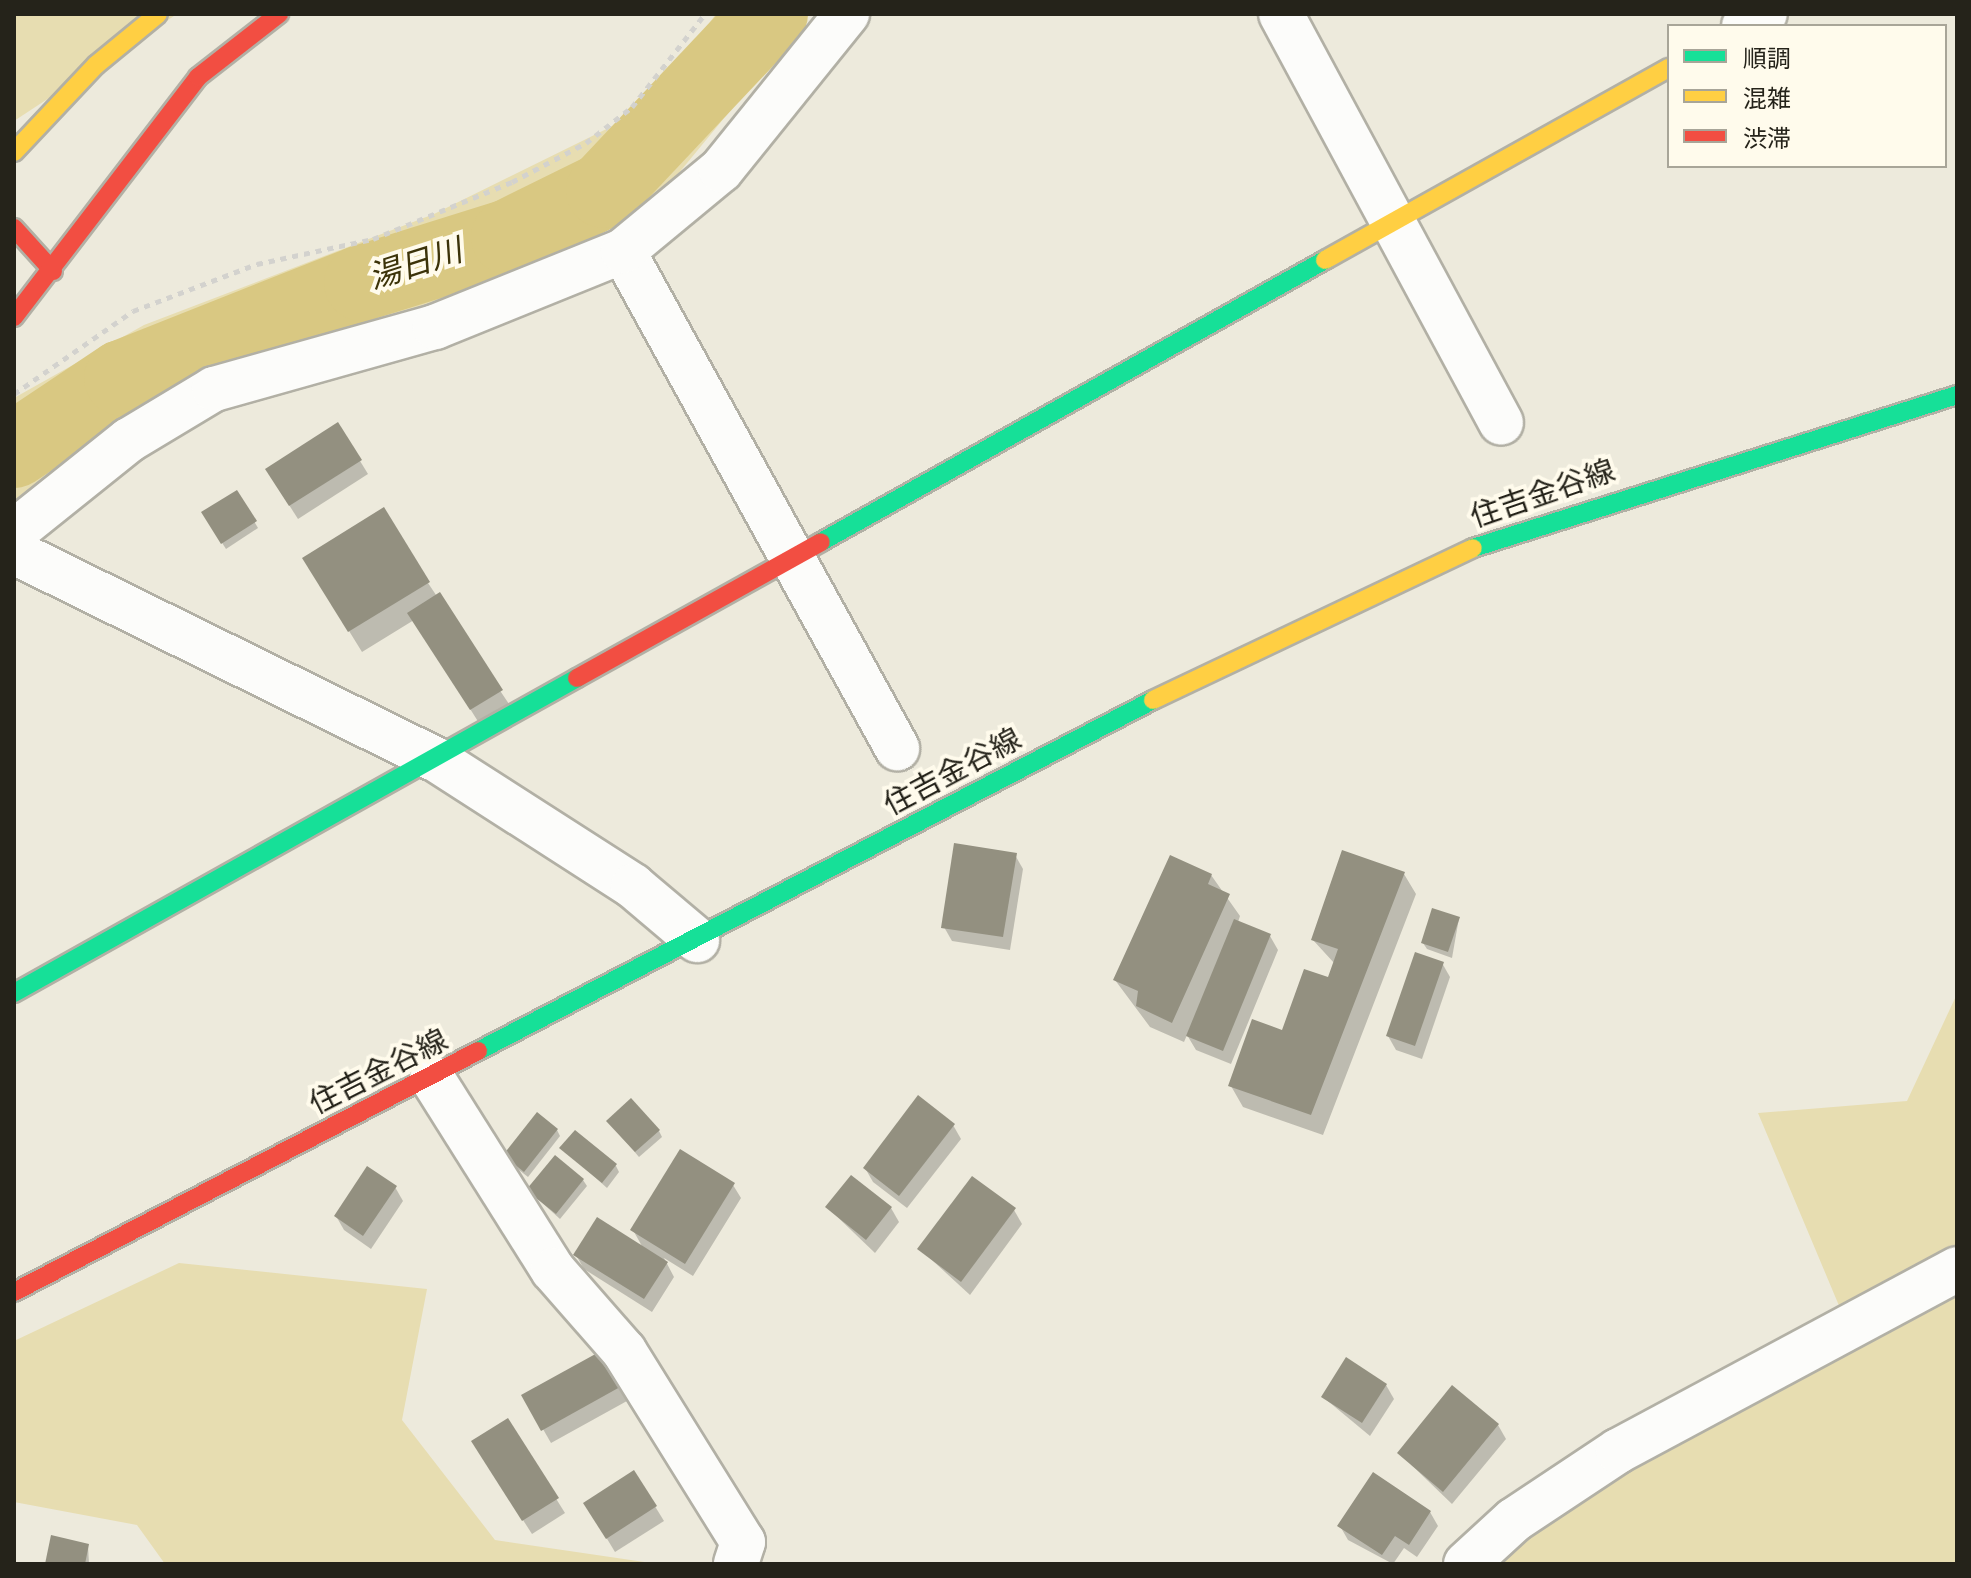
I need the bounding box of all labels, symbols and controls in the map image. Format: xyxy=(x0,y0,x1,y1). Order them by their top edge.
legend xyxy=(1667,24,1947,168)
text: 順調 xyxy=(1743,45,1791,74)
text: 混雑 xyxy=(1743,85,1791,114)
text: 渋滞 xyxy=(1743,125,1791,154)
water label: 湯日川 xyxy=(364,233,468,299)
street label: 住吉金谷線 xyxy=(1466,454,1620,536)
street label: 住吉金谷線 xyxy=(878,722,1028,824)
street label: 住吉金谷線 xyxy=(304,1023,454,1123)

